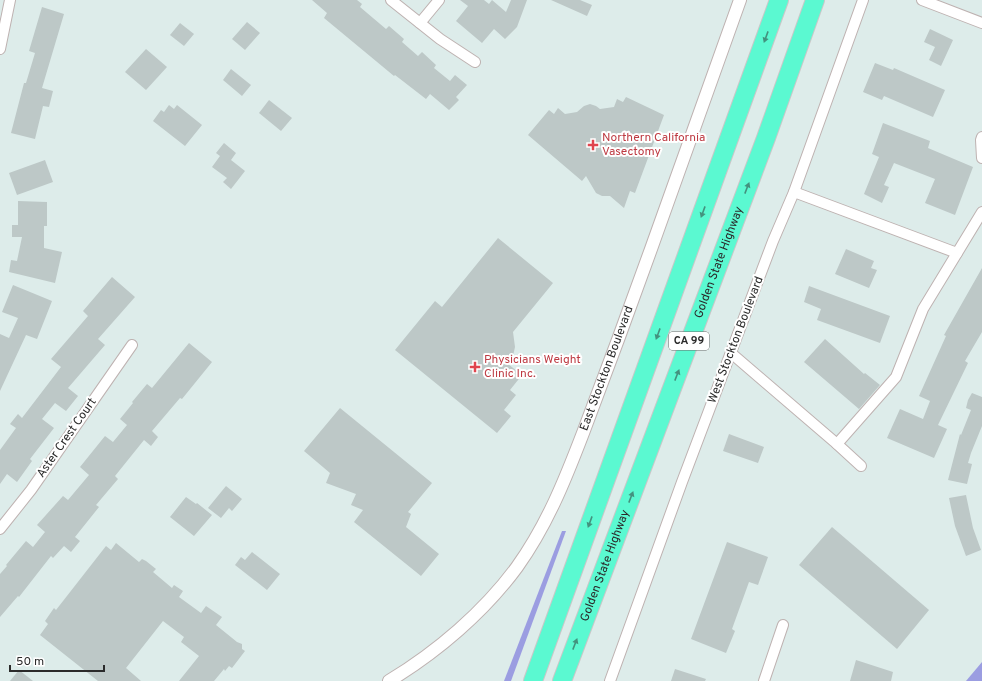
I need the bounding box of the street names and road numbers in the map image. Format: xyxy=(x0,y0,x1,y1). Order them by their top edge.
street label: Golden State Highway xyxy=(691,204,748,321)
street label: West Stockton Boulevard xyxy=(704,274,768,406)
street label: East Stockton Boulevard xyxy=(576,304,638,433)
road number: CA 99 xyxy=(669,332,709,350)
street label: Aster Crest Court xyxy=(33,395,101,481)
street label: Golden State Highway xyxy=(577,508,634,624)

